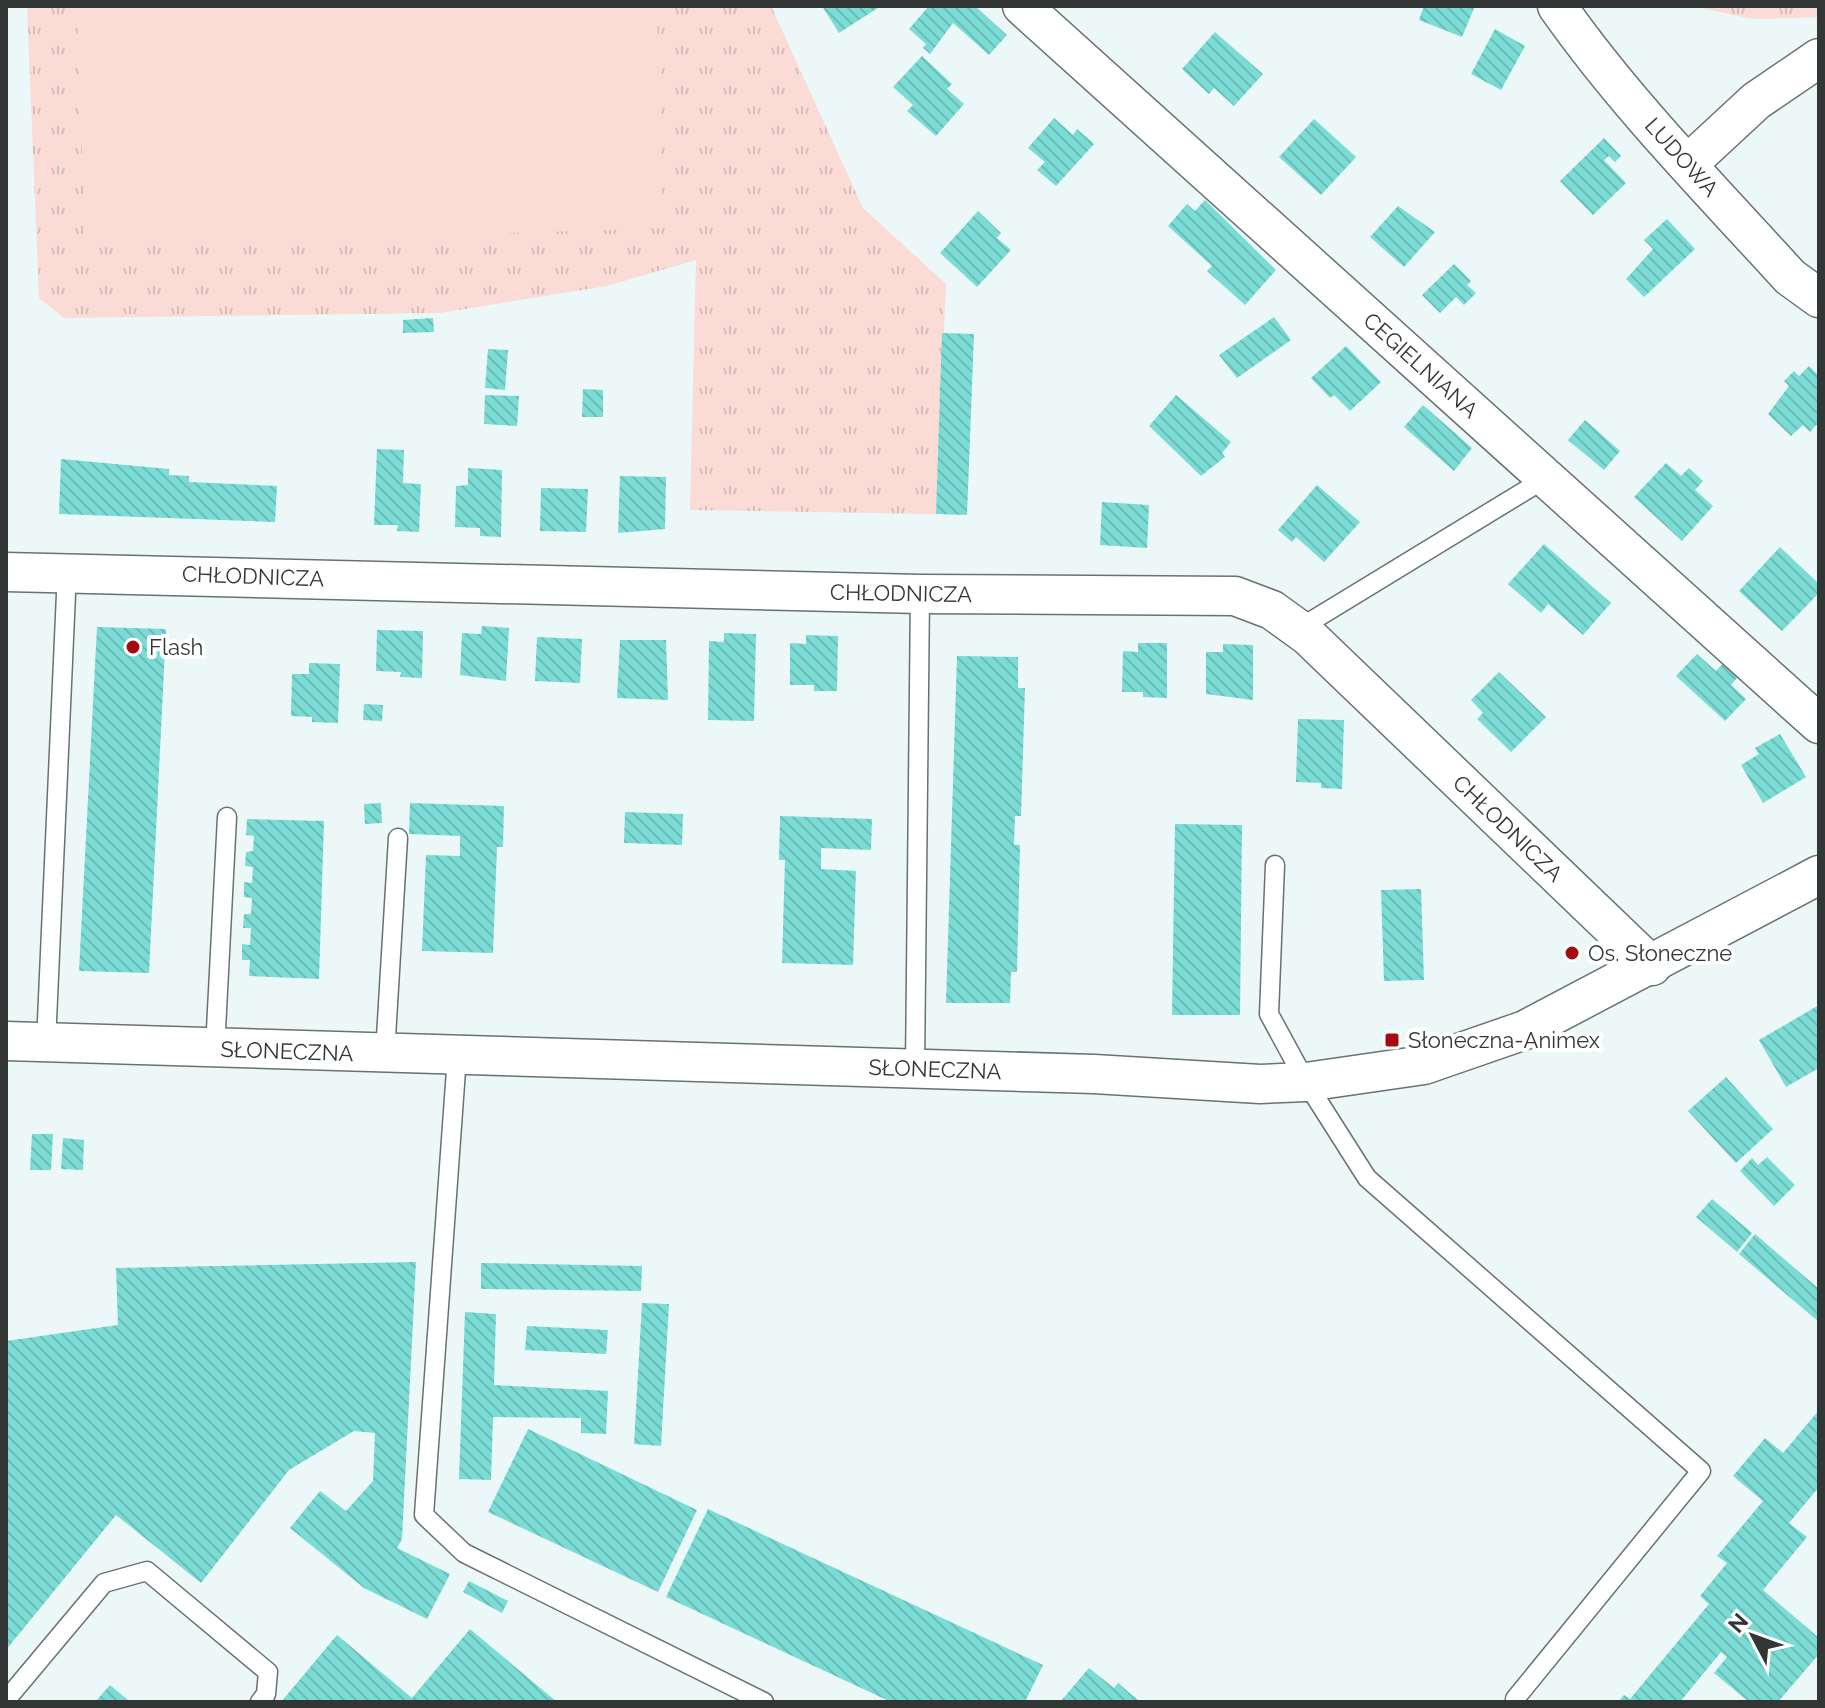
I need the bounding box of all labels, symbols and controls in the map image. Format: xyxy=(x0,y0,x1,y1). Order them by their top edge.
street label: LUDOWA xyxy=(1640,112,1724,202)
street label: CEGIELNIANA xyxy=(1359,307,1484,423)
street label: CHŁODNICZA xyxy=(182,561,325,591)
street label: CHŁODNICZA xyxy=(830,579,972,607)
place label: Flash xyxy=(149,634,203,660)
marker: Flash xyxy=(124,638,142,656)
street label: CHŁODNICZA xyxy=(1448,769,1568,887)
place label: Os. Słoneczne xyxy=(1588,940,1732,966)
marker: Os. Słoneczne xyxy=(1563,944,1581,962)
place label: Słoneczna-Animex xyxy=(1408,1027,1600,1053)
marker: Słoneczna-Animex xyxy=(1383,1031,1401,1049)
street label: SŁONECZNA xyxy=(220,1036,354,1066)
street label: SŁONECZNA xyxy=(868,1054,1002,1084)
north arrow xyxy=(1713,1596,1793,1676)
text: N xyxy=(1723,1608,1753,1638)

